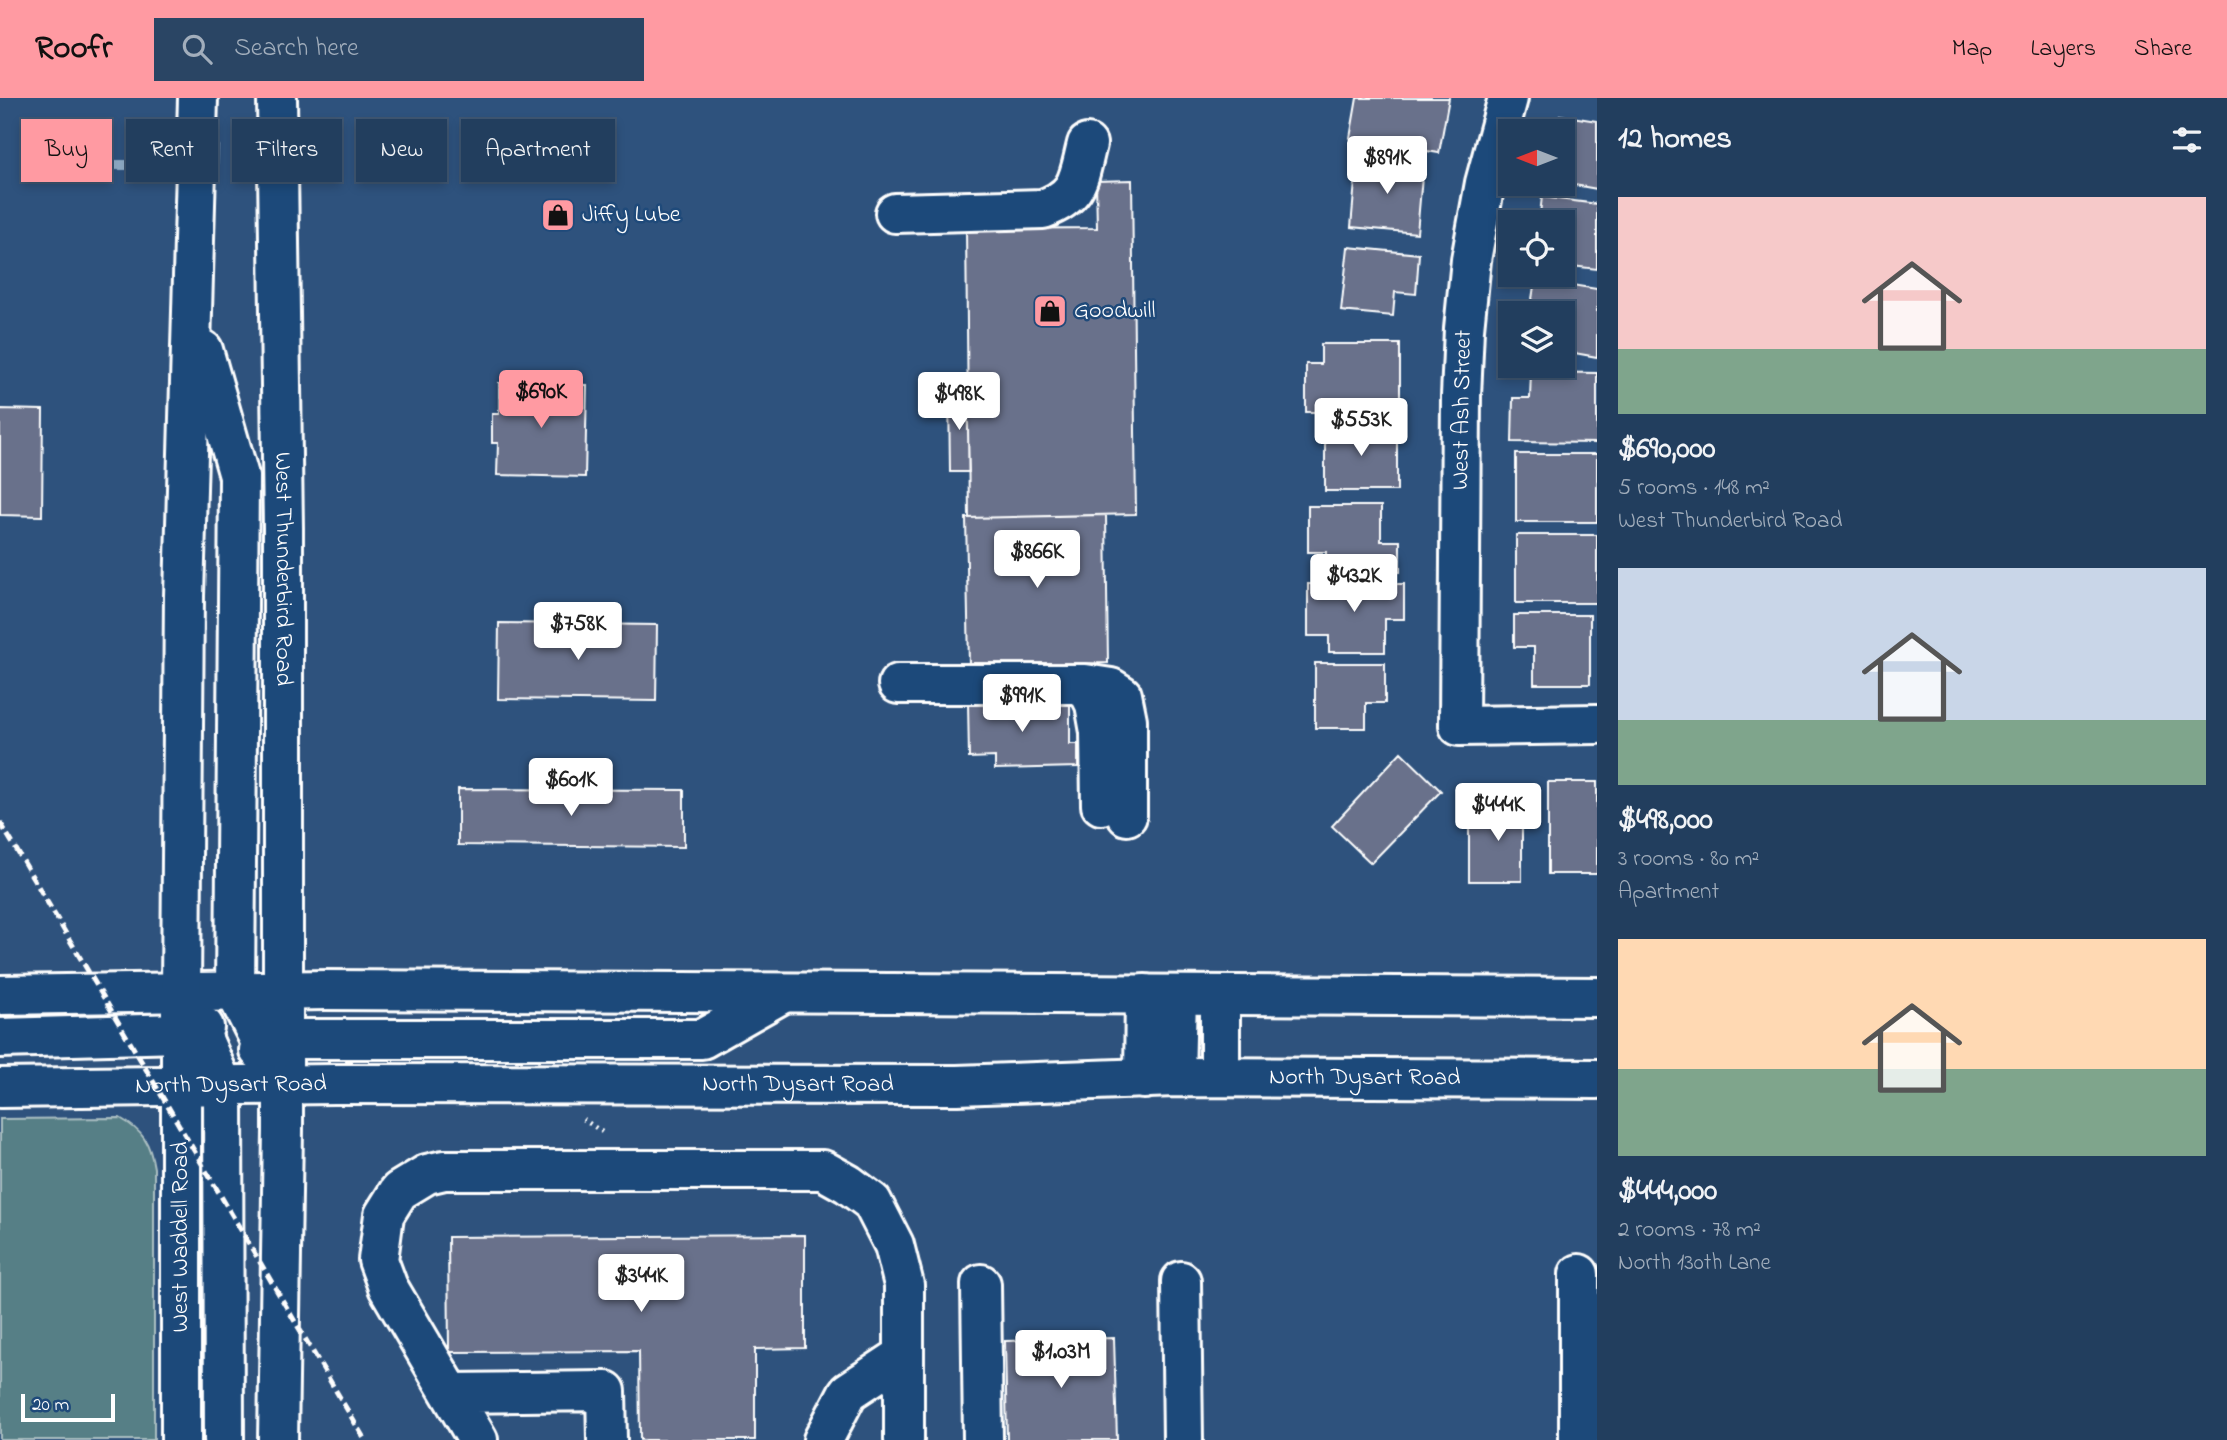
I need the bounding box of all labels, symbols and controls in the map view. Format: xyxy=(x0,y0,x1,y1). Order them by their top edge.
search box xyxy=(154,18,644,81)
text: Roofr xyxy=(35,25,112,73)
icon: search xyxy=(178,30,216,68)
text: Search here xyxy=(234,30,359,68)
text: Map xyxy=(1952,32,1992,67)
text: Layers xyxy=(2030,32,2096,67)
text: Share xyxy=(2134,32,2192,67)
text: 12 homes xyxy=(1618,118,1732,162)
chip: Buy xyxy=(21,119,112,182)
chip: Rent xyxy=(126,119,218,182)
chip: Filters xyxy=(232,119,342,182)
chip: New xyxy=(356,119,447,182)
chip: Apartment xyxy=(461,119,615,182)
north arrow xyxy=(1498,119,1575,196)
map controls xyxy=(1498,119,1575,378)
icon: filters xyxy=(2168,121,2206,159)
pin: $891K xyxy=(1338,136,1436,196)
text: $891K xyxy=(1363,142,1411,175)
shop icon: Jiffy Lube xyxy=(539,196,577,234)
place label: Jiffy Lube xyxy=(582,198,681,234)
button: locate xyxy=(1498,210,1575,287)
icon: home xyxy=(1849,243,1975,369)
shop icon: Goodwill xyxy=(1031,292,1069,330)
place label: Goodwill xyxy=(1074,294,1156,329)
button: layers xyxy=(1498,301,1575,378)
street label: West Ash Street xyxy=(1444,329,1482,491)
pin: $690K xyxy=(492,370,590,430)
pin: $498K xyxy=(910,372,1008,432)
text: $690K xyxy=(515,376,567,409)
text: $498K xyxy=(934,378,984,411)
pin: $553K xyxy=(1312,398,1410,458)
text: $553K xyxy=(1331,404,1391,437)
text: $690,000 xyxy=(1618,428,1715,472)
street label: West Thunderbird Road xyxy=(264,452,301,687)
text: 5 rooms · 148 m² xyxy=(1618,472,1770,505)
text: West Thunderbird Road xyxy=(1618,505,1842,538)
pin: $866K xyxy=(988,531,1086,590)
text: $866K xyxy=(1010,536,1064,569)
pin: $432K xyxy=(1305,554,1403,614)
text: $432K xyxy=(1326,560,1382,593)
pin: $758K xyxy=(529,602,627,662)
text: $758K xyxy=(550,608,606,641)
icon: home xyxy=(1849,614,1975,740)
pin: $991K xyxy=(973,674,1071,734)
text: $991K xyxy=(999,680,1045,713)
pin: $601K xyxy=(522,758,620,818)
text: $601K xyxy=(545,764,597,797)
pin: $444K xyxy=(1449,784,1547,843)
text: $444K xyxy=(1471,789,1525,822)
text: $498,000 xyxy=(1618,799,1713,843)
text: 3 rooms · 80 m² xyxy=(1618,843,1759,876)
text: Apartment xyxy=(1618,876,1719,909)
icon: home xyxy=(1849,985,1975,1111)
street label: North Dysart Road xyxy=(1269,1060,1461,1096)
street label: North Dysart Road xyxy=(135,1067,327,1104)
street label: North Dysart Road xyxy=(702,1067,894,1103)
street label: West Waddell Road xyxy=(164,1141,199,1333)
text: $444,000 xyxy=(1618,1170,1717,1214)
text: 2 rooms · 78 m² xyxy=(1618,1214,1761,1247)
text: North 130th Lane xyxy=(1618,1247,1771,1280)
pin: $344K xyxy=(592,1254,690,1314)
text: $344K xyxy=(614,1260,668,1293)
pin: $1.03M xyxy=(1004,1330,1118,1390)
text: $1.03M xyxy=(1031,1336,1091,1369)
scale bar xyxy=(21,1391,116,1423)
text: 20 m xyxy=(32,1392,69,1419)

